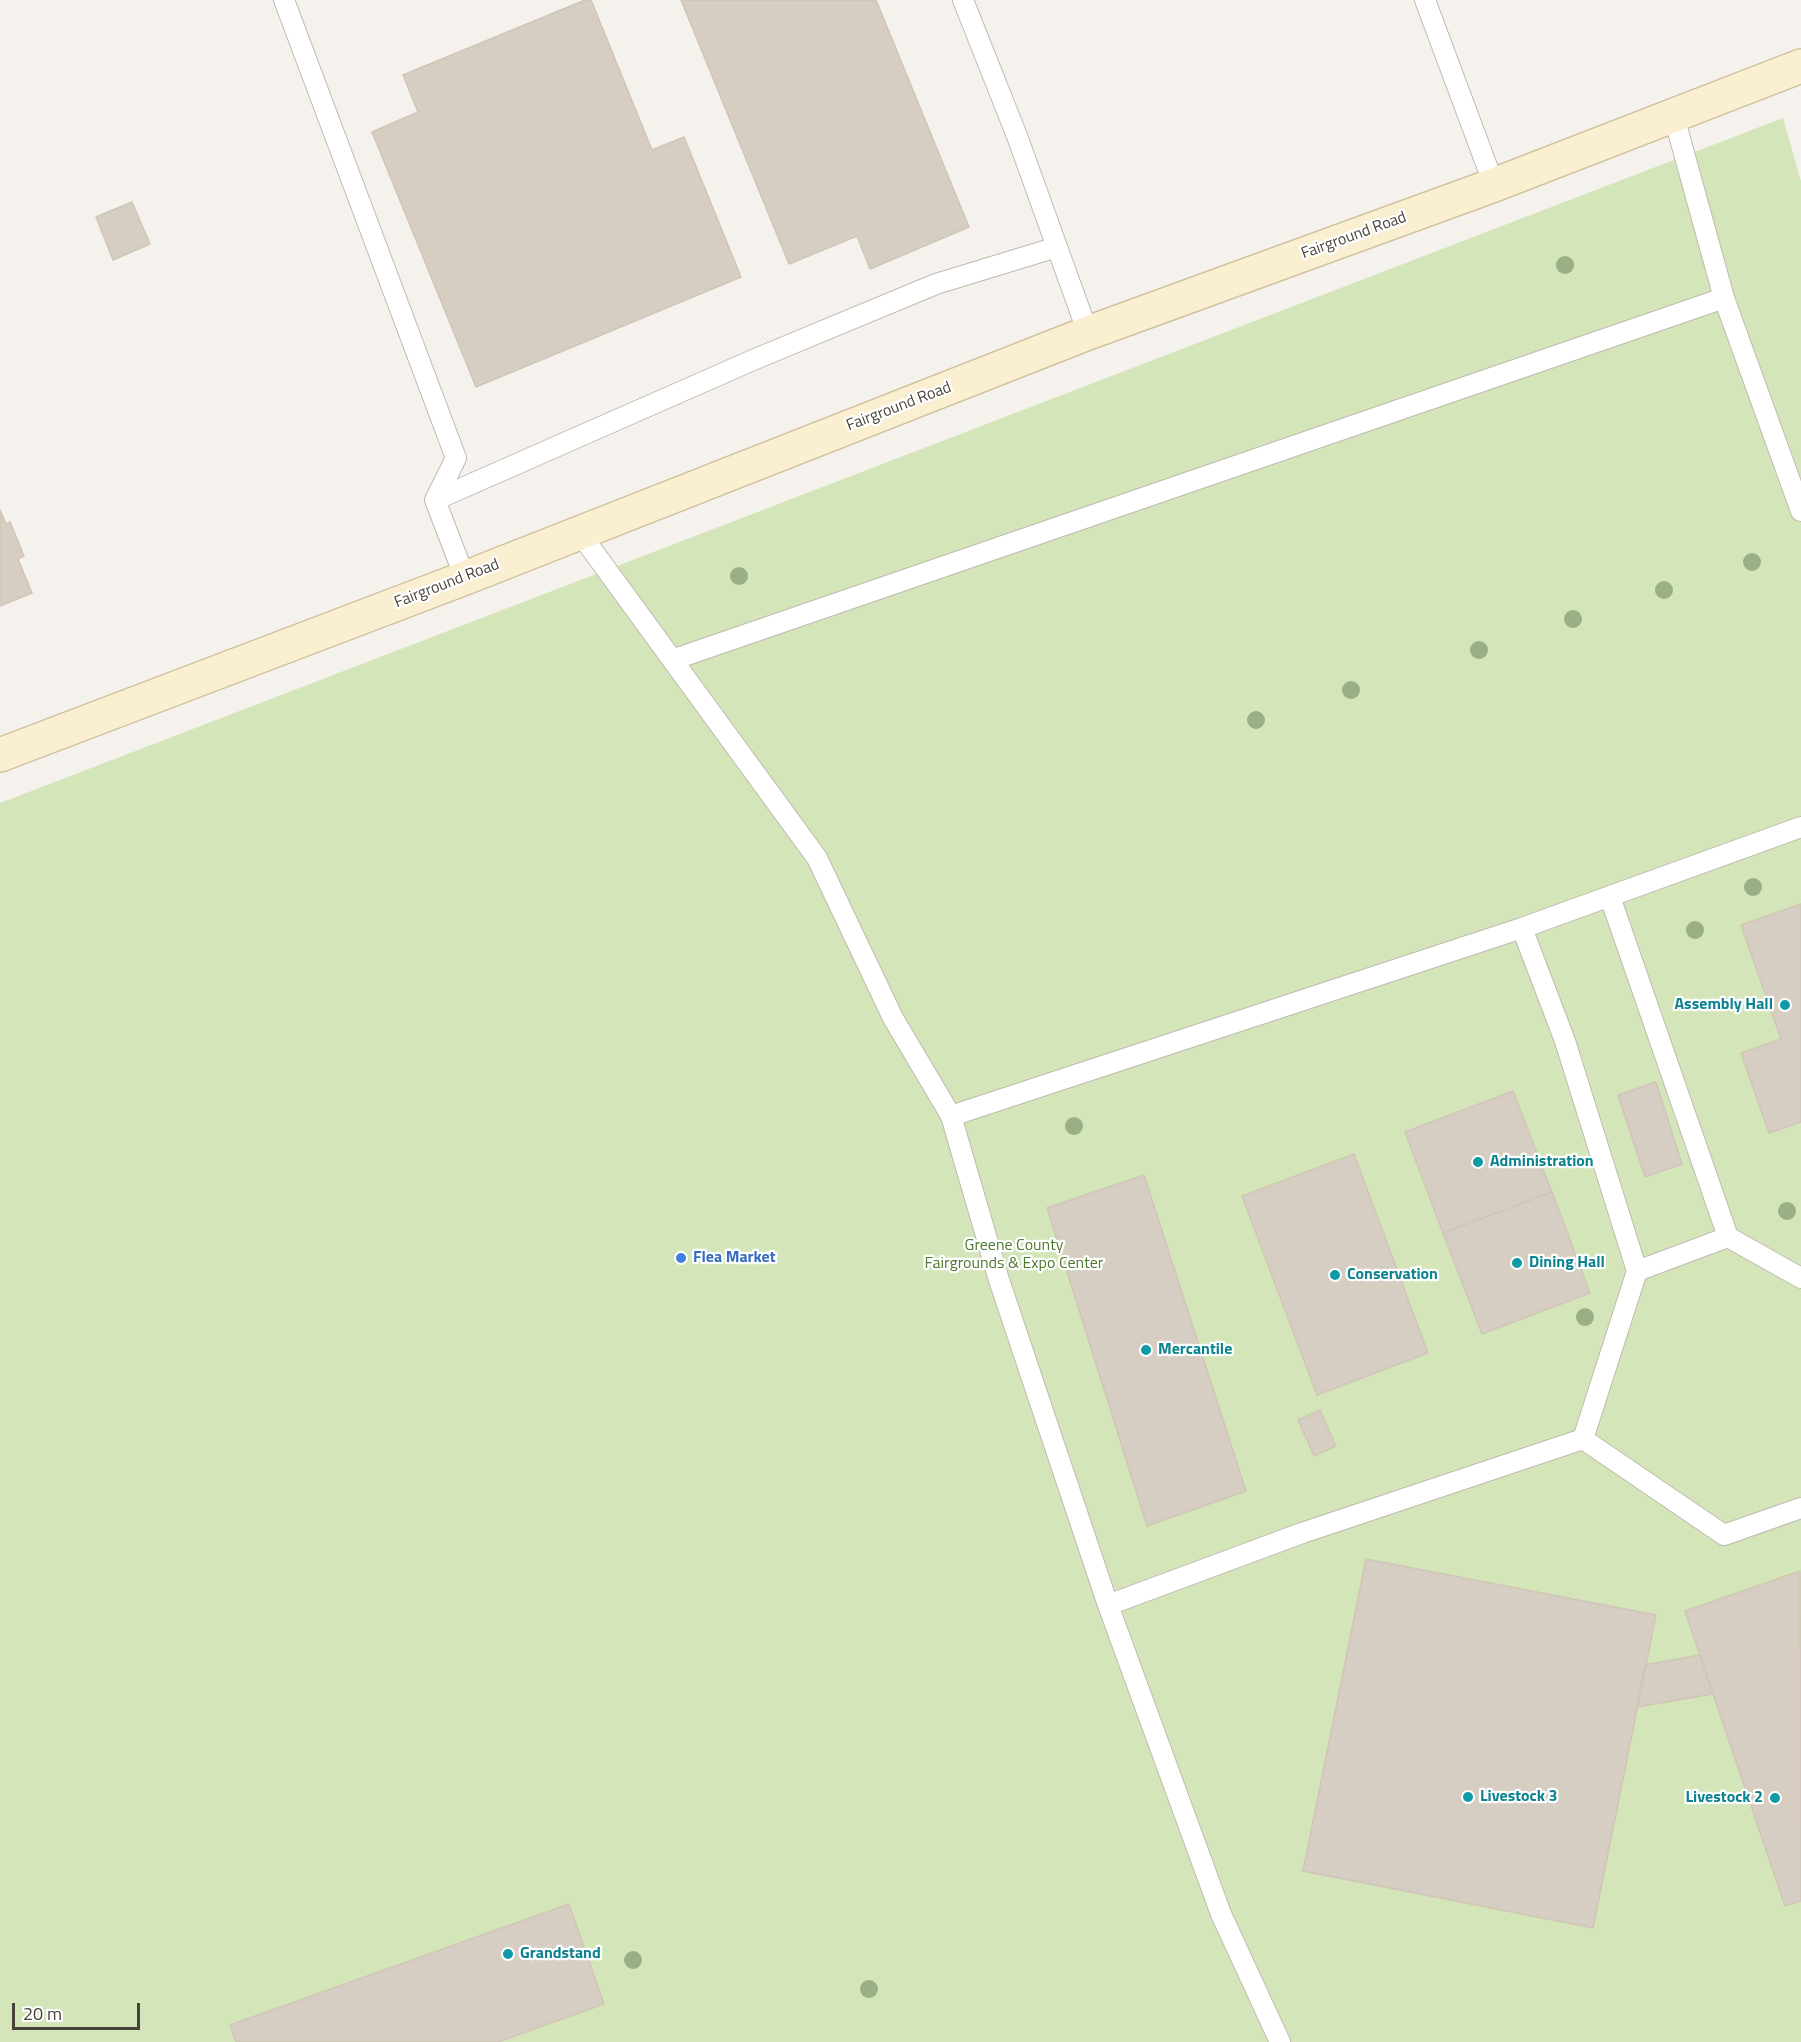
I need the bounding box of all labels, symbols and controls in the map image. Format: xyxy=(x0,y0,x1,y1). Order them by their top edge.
street label: Fairground Road xyxy=(1299,208,1409,264)
street label: Fairground Road xyxy=(844,378,954,436)
street label: Fairground Road xyxy=(392,555,502,613)
place label: Assembly Hall xyxy=(1674,995,1773,1015)
marker: Assembly Hall xyxy=(1778,998,1792,1012)
place label: Administration xyxy=(1490,1152,1594,1172)
marker: Administration xyxy=(1471,1155,1485,1169)
park label: Greene County Fairgrounds & Expo Center xyxy=(925,1236,1103,1274)
place label: Flea Market xyxy=(693,1248,776,1268)
marker: Flea Market xyxy=(674,1251,688,1265)
place label: Dining Hall xyxy=(1529,1253,1605,1273)
marker: Dining Hall xyxy=(1510,1256,1524,1270)
place label: Conservation xyxy=(1347,1265,1438,1285)
marker: Conservation xyxy=(1328,1268,1342,1282)
place label: Mercantile xyxy=(1158,1340,1232,1360)
marker: Mercantile xyxy=(1139,1343,1153,1357)
place label: Livestock 3 xyxy=(1480,1787,1557,1807)
place label: Livestock 2 xyxy=(1686,1788,1763,1808)
marker: Livestock 3 xyxy=(1461,1790,1475,1804)
marker: Livestock 2 xyxy=(1768,1791,1782,1805)
place label: Grandstand xyxy=(520,1944,601,1964)
marker: Grandstand xyxy=(501,1947,515,1961)
scale bar xyxy=(15,1991,142,2029)
text: 20 m xyxy=(23,2000,62,2027)

